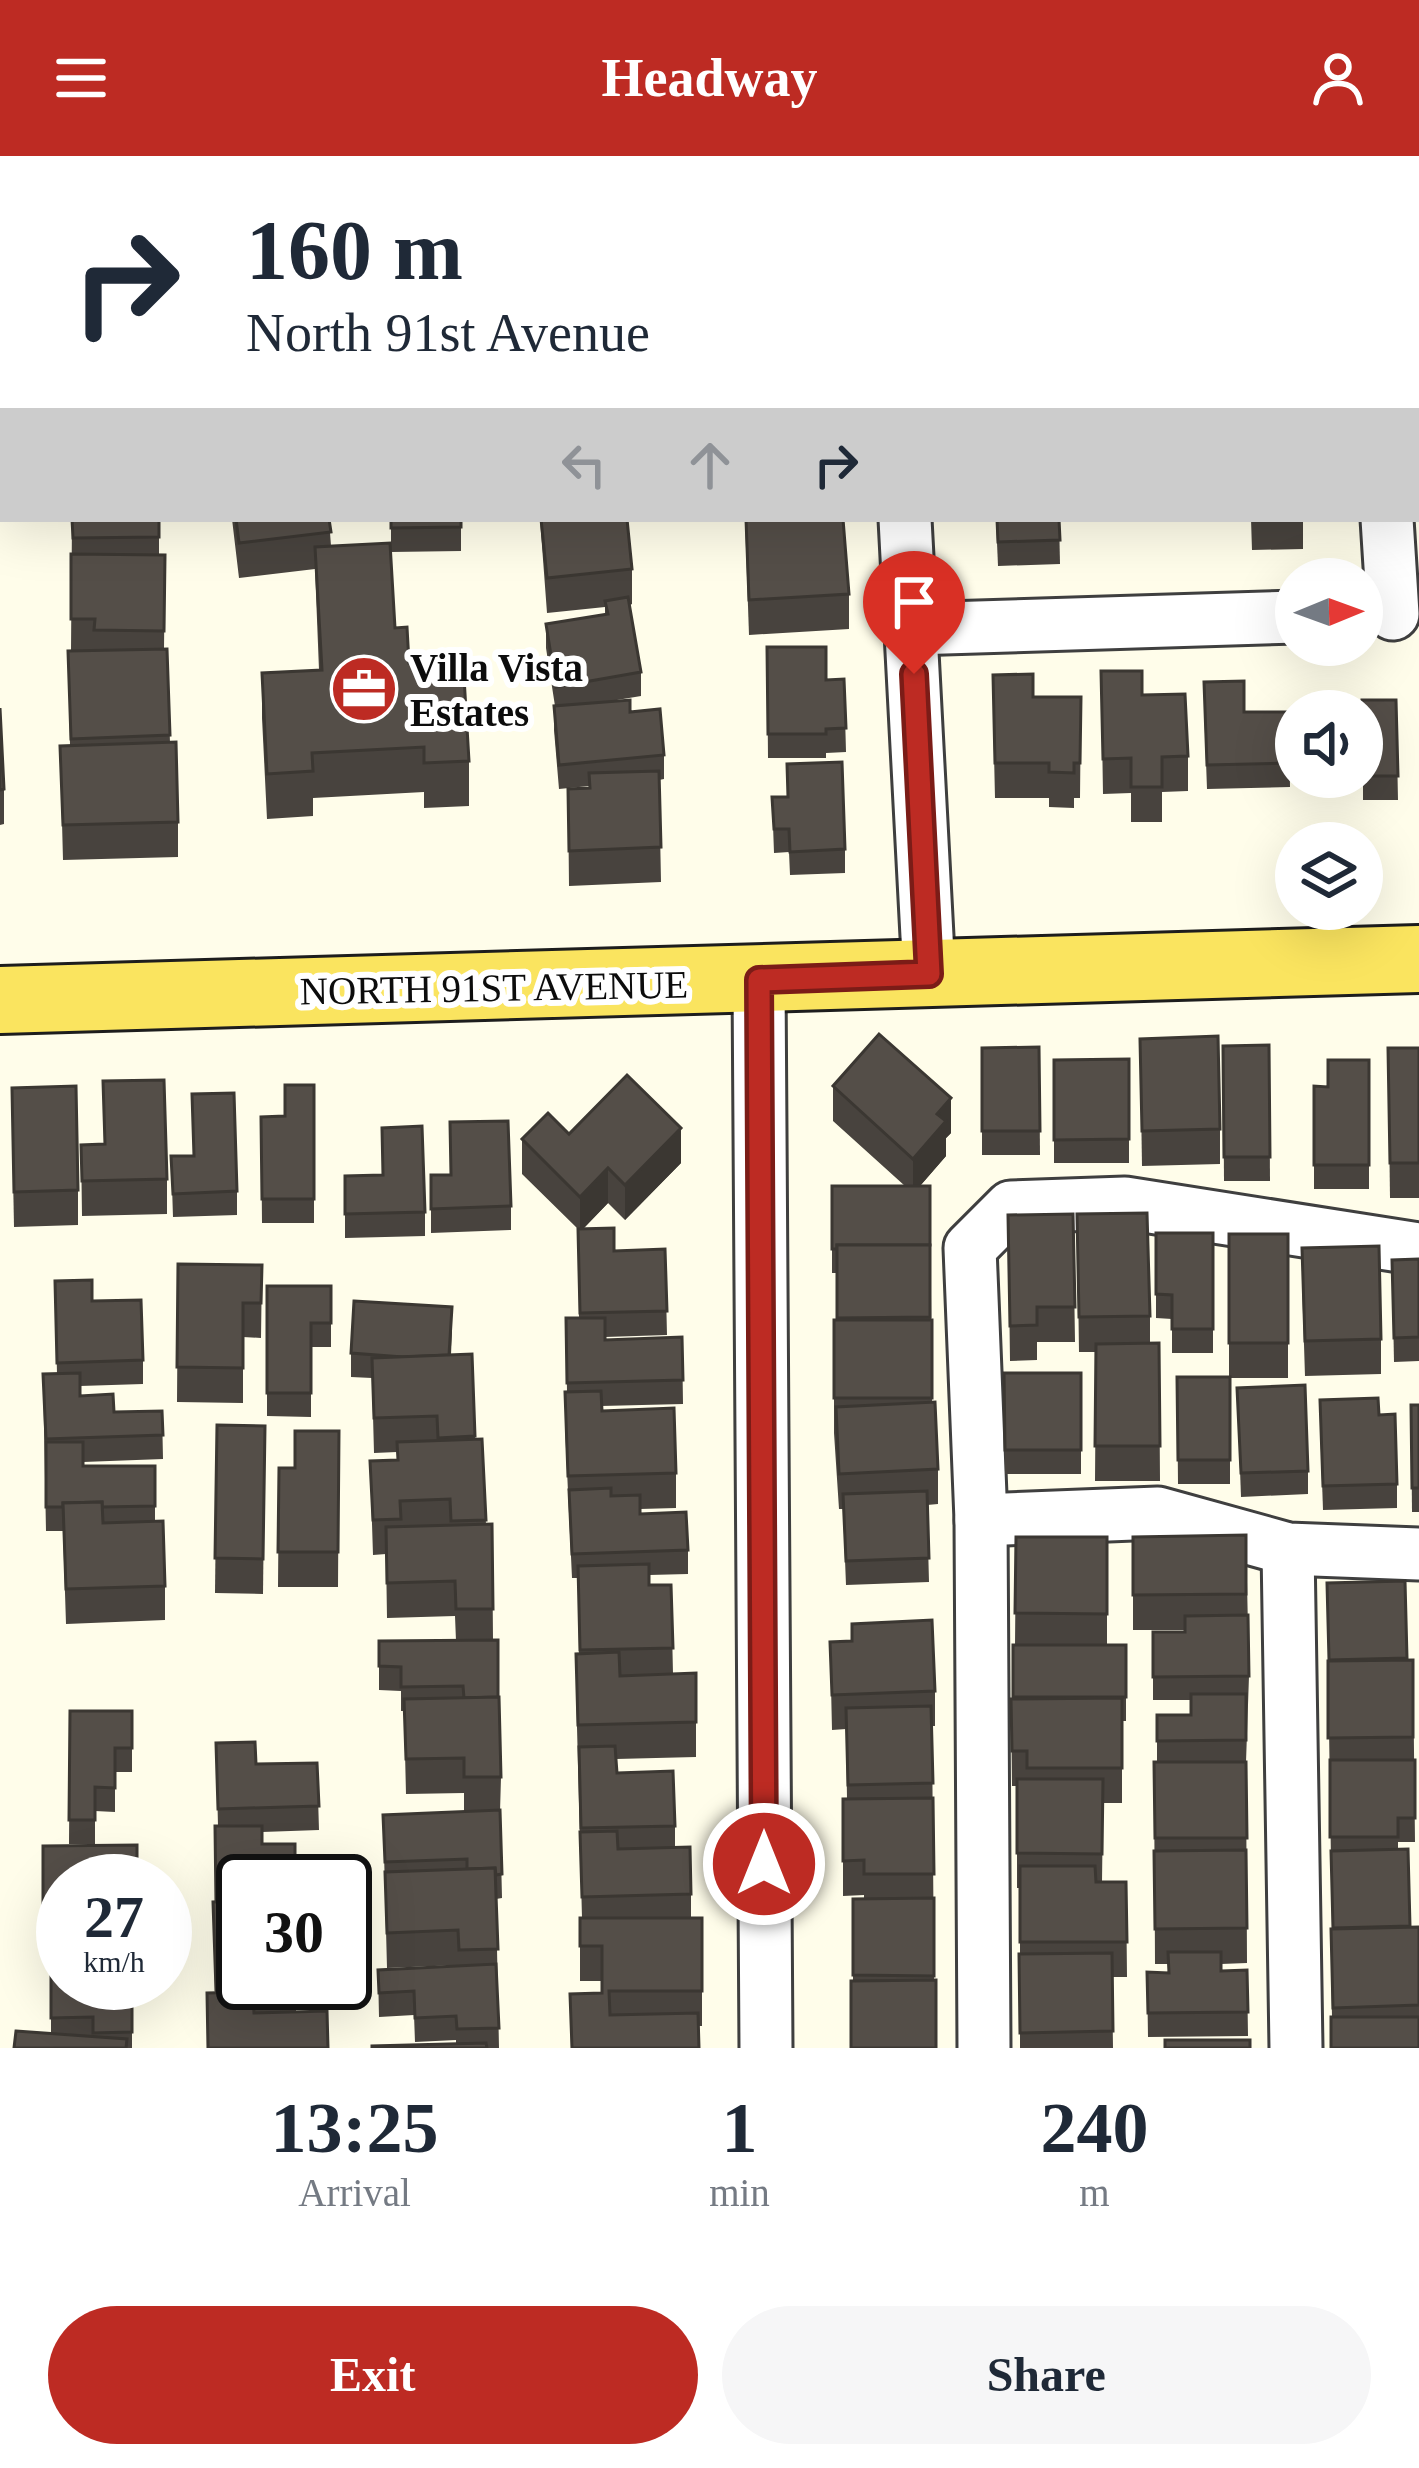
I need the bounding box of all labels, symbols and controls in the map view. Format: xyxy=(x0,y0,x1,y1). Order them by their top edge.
icon: menu xyxy=(48,45,114,111)
icon: person xyxy=(1305,45,1371,111)
text: Headway xyxy=(602,48,818,108)
icon: right xyxy=(48,204,204,360)
text: 160 m xyxy=(246,204,463,297)
text: North 91st Avenue xyxy=(246,303,650,363)
icon: left xyxy=(551,432,617,498)
icon: ahead xyxy=(677,432,743,498)
icon: right xyxy=(803,432,869,498)
pin xyxy=(863,551,965,674)
north arrow xyxy=(1275,558,1383,666)
map controls xyxy=(1275,558,1383,930)
icon: arrive xyxy=(881,569,947,635)
place label: Villa Vista Estates xyxy=(410,646,583,734)
office icon: Villa Vista Estates xyxy=(329,654,399,724)
button: sound xyxy=(1275,690,1383,798)
button: layers xyxy=(1275,822,1383,930)
street label: NORTH 91ST AVENUE xyxy=(299,963,689,1012)
position arrow xyxy=(701,1801,827,1927)
speed limit sign: 30 xyxy=(216,1854,372,2010)
text: 27 xyxy=(84,1884,144,1950)
text: km/h xyxy=(83,1945,145,1978)
text: 13:25 xyxy=(271,2088,439,2168)
text: 1 xyxy=(721,2088,757,2168)
text: 240 xyxy=(1040,2088,1148,2168)
text: Arrival xyxy=(298,2171,411,2214)
text: min xyxy=(709,2171,770,2214)
text: m xyxy=(1079,2171,1110,2214)
button: Exit xyxy=(48,2306,698,2444)
button: Share xyxy=(722,2306,1371,2444)

